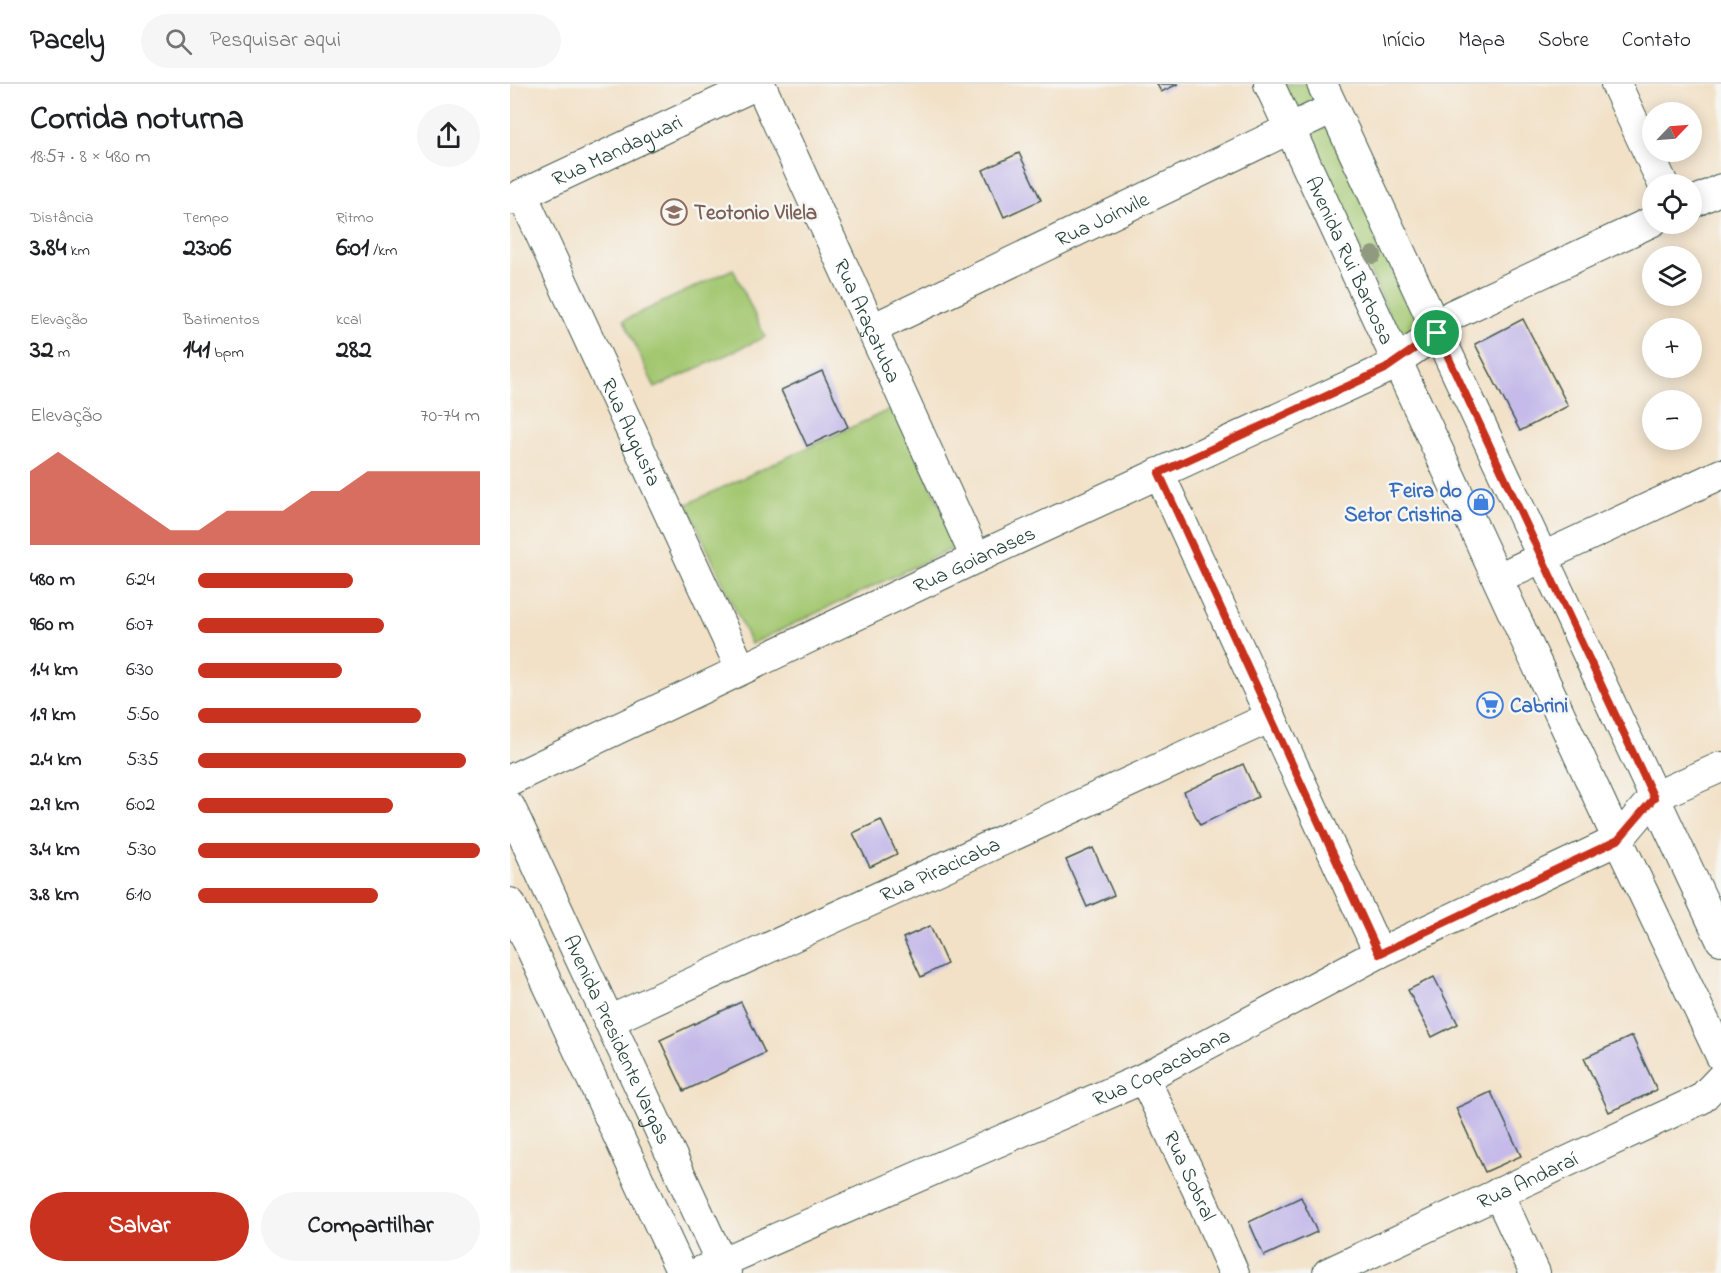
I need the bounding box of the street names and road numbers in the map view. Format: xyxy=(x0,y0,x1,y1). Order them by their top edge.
street label: Rua Mandaguari xyxy=(548,108,688,195)
street label: Avenida Rui Barbosa xyxy=(1297,172,1400,350)
street label: Rua Joinvile xyxy=(1051,185,1155,256)
street label: Rua Araçatuba xyxy=(825,255,907,388)
street label: Rua Augusta xyxy=(592,374,668,492)
street label: Rua Goianases xyxy=(909,519,1041,603)
street label: Rua Piracicaba xyxy=(876,830,1005,911)
street label: Avenida Presidente Vargas xyxy=(554,931,677,1150)
street label: Rua Copacabana xyxy=(1089,1022,1236,1115)
street label: Rua Sobral xyxy=(1154,1126,1222,1226)
street label: Rua Andaraí xyxy=(1473,1145,1584,1218)

